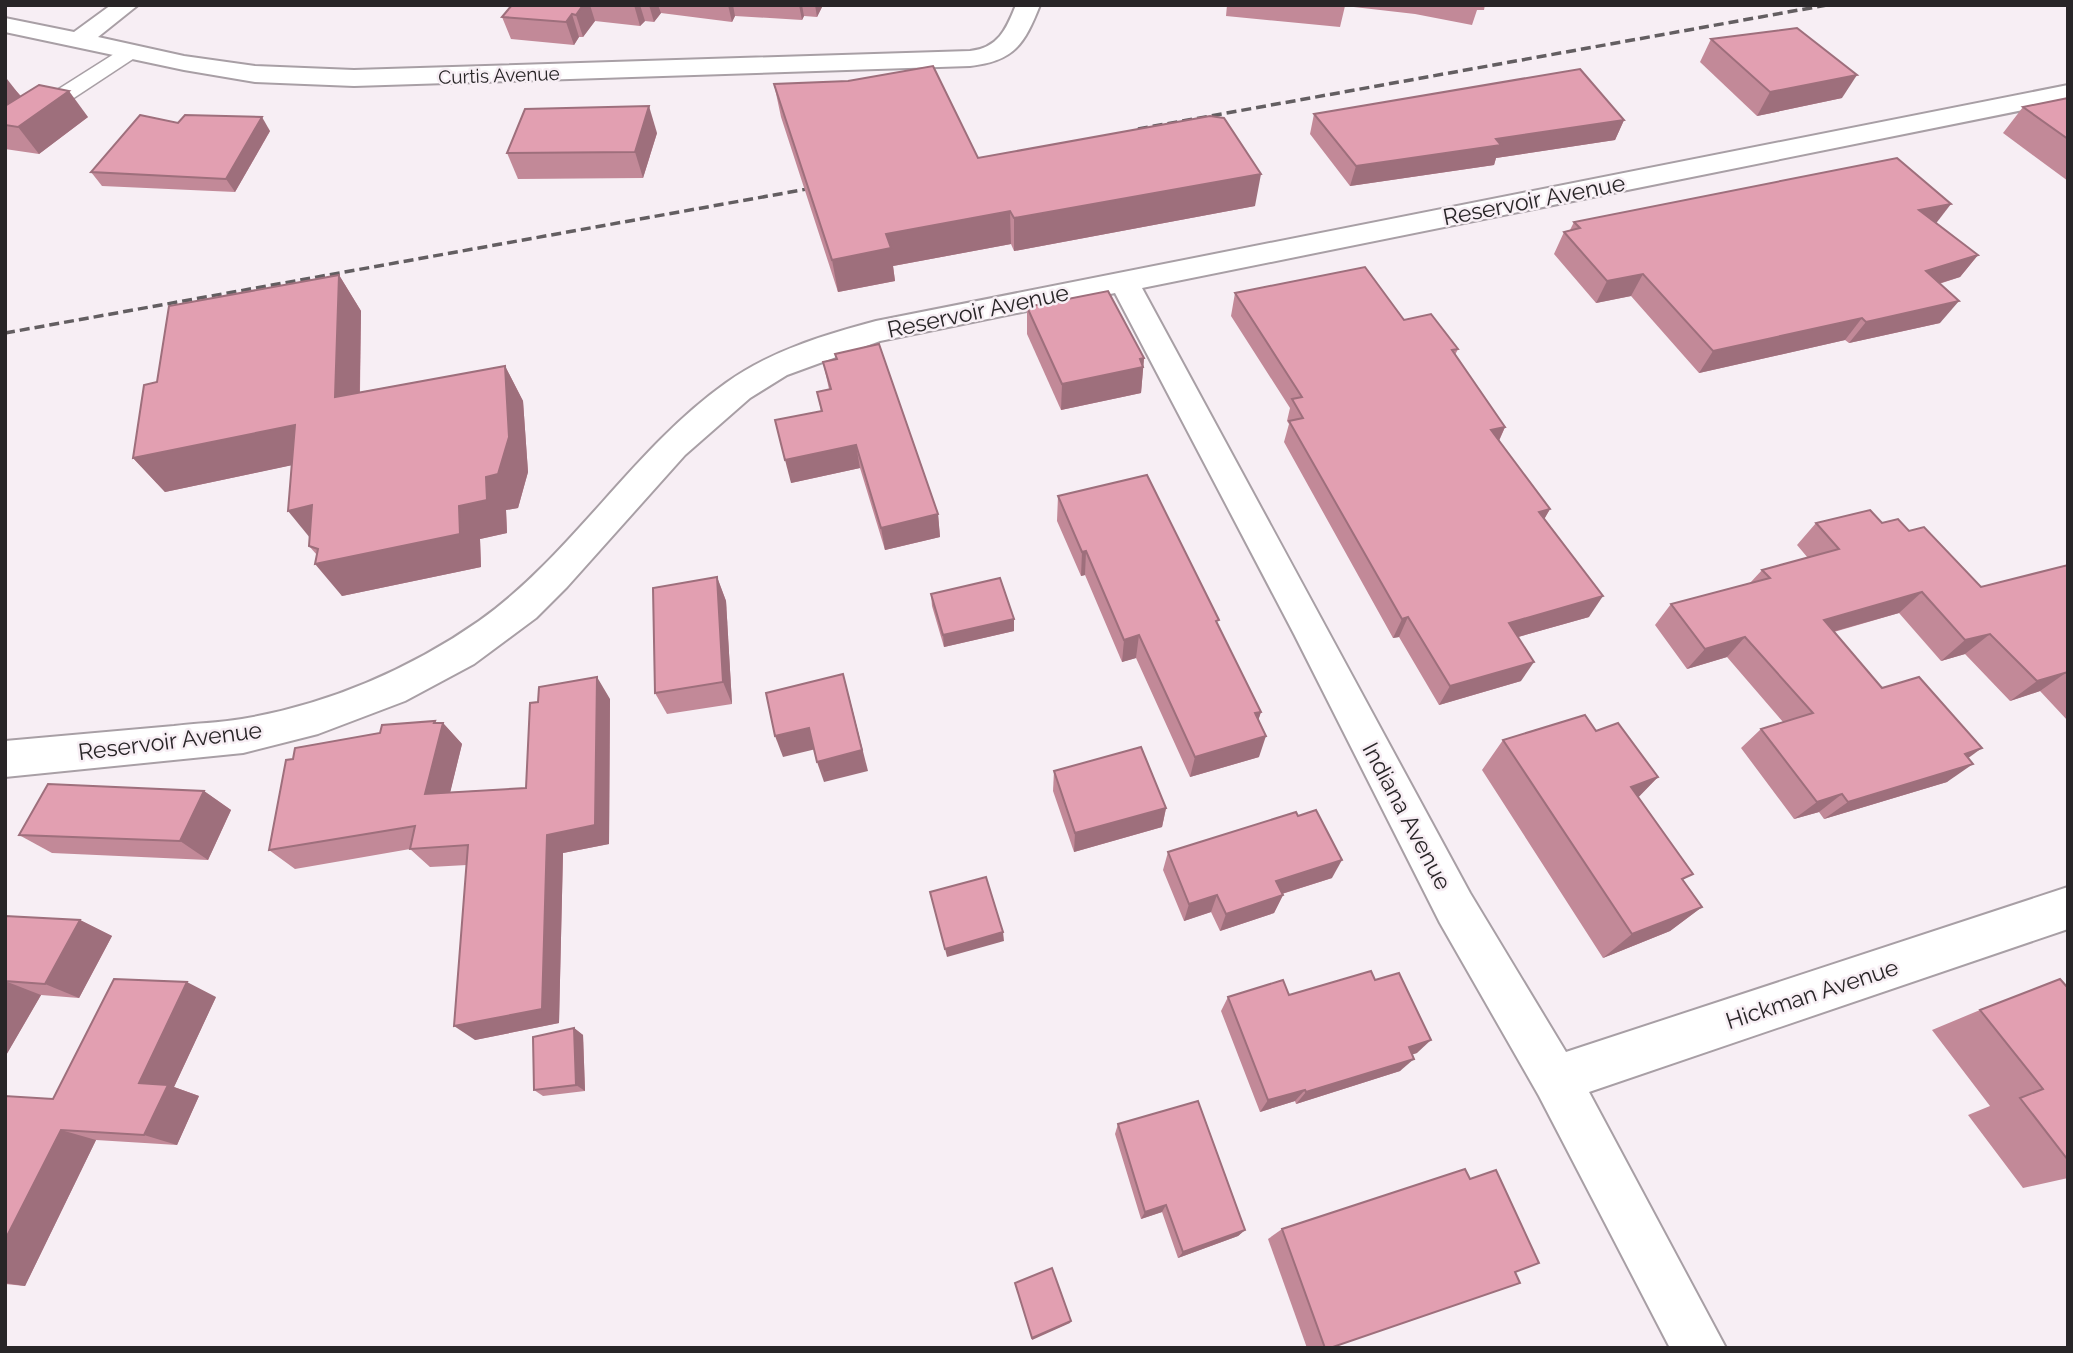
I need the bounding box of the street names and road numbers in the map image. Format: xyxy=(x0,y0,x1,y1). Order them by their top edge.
street label: Curtis Avenue xyxy=(438,62,560,88)
street label: Reservoir Avenue xyxy=(1441,169,1627,230)
street label: Reservoir Avenue xyxy=(885,278,1071,343)
street label: Reservoir Avenue xyxy=(77,716,263,765)
street label: Indiana Avenue xyxy=(1357,738,1458,894)
street label: Hickman Avenue xyxy=(1722,953,1901,1034)

